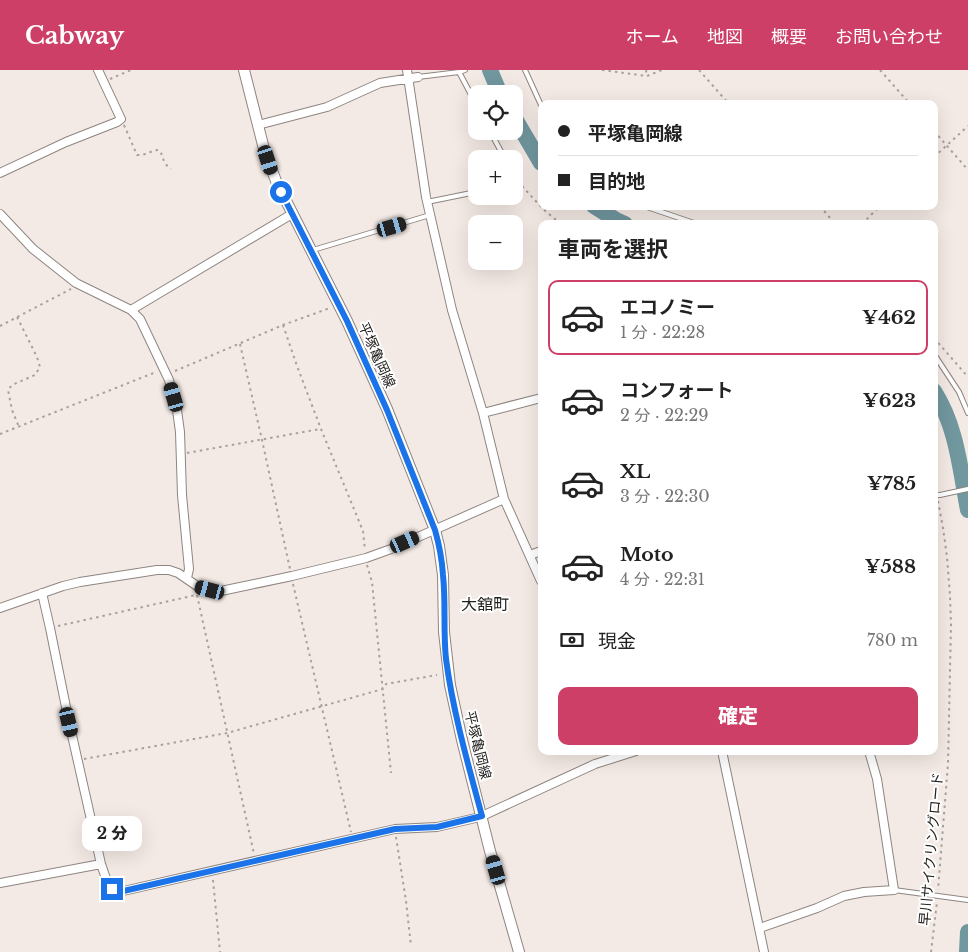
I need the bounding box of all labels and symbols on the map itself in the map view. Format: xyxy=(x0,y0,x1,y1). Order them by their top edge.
car xyxy=(256,143,279,177)
route start xyxy=(270,181,292,203)
car xyxy=(375,216,408,238)
street label: 平塚亀岡線 xyxy=(355,319,399,391)
car xyxy=(162,381,185,413)
car xyxy=(388,529,421,555)
car xyxy=(193,579,226,601)
district label: 大舘町 xyxy=(461,594,509,614)
car xyxy=(58,706,79,738)
street label: 平塚亀岡線 xyxy=(461,709,495,781)
street label: 早川サイクリングロード xyxy=(915,772,947,926)
callout: 2 分 xyxy=(82,816,142,852)
car xyxy=(484,854,507,886)
route end xyxy=(101,878,123,900)

